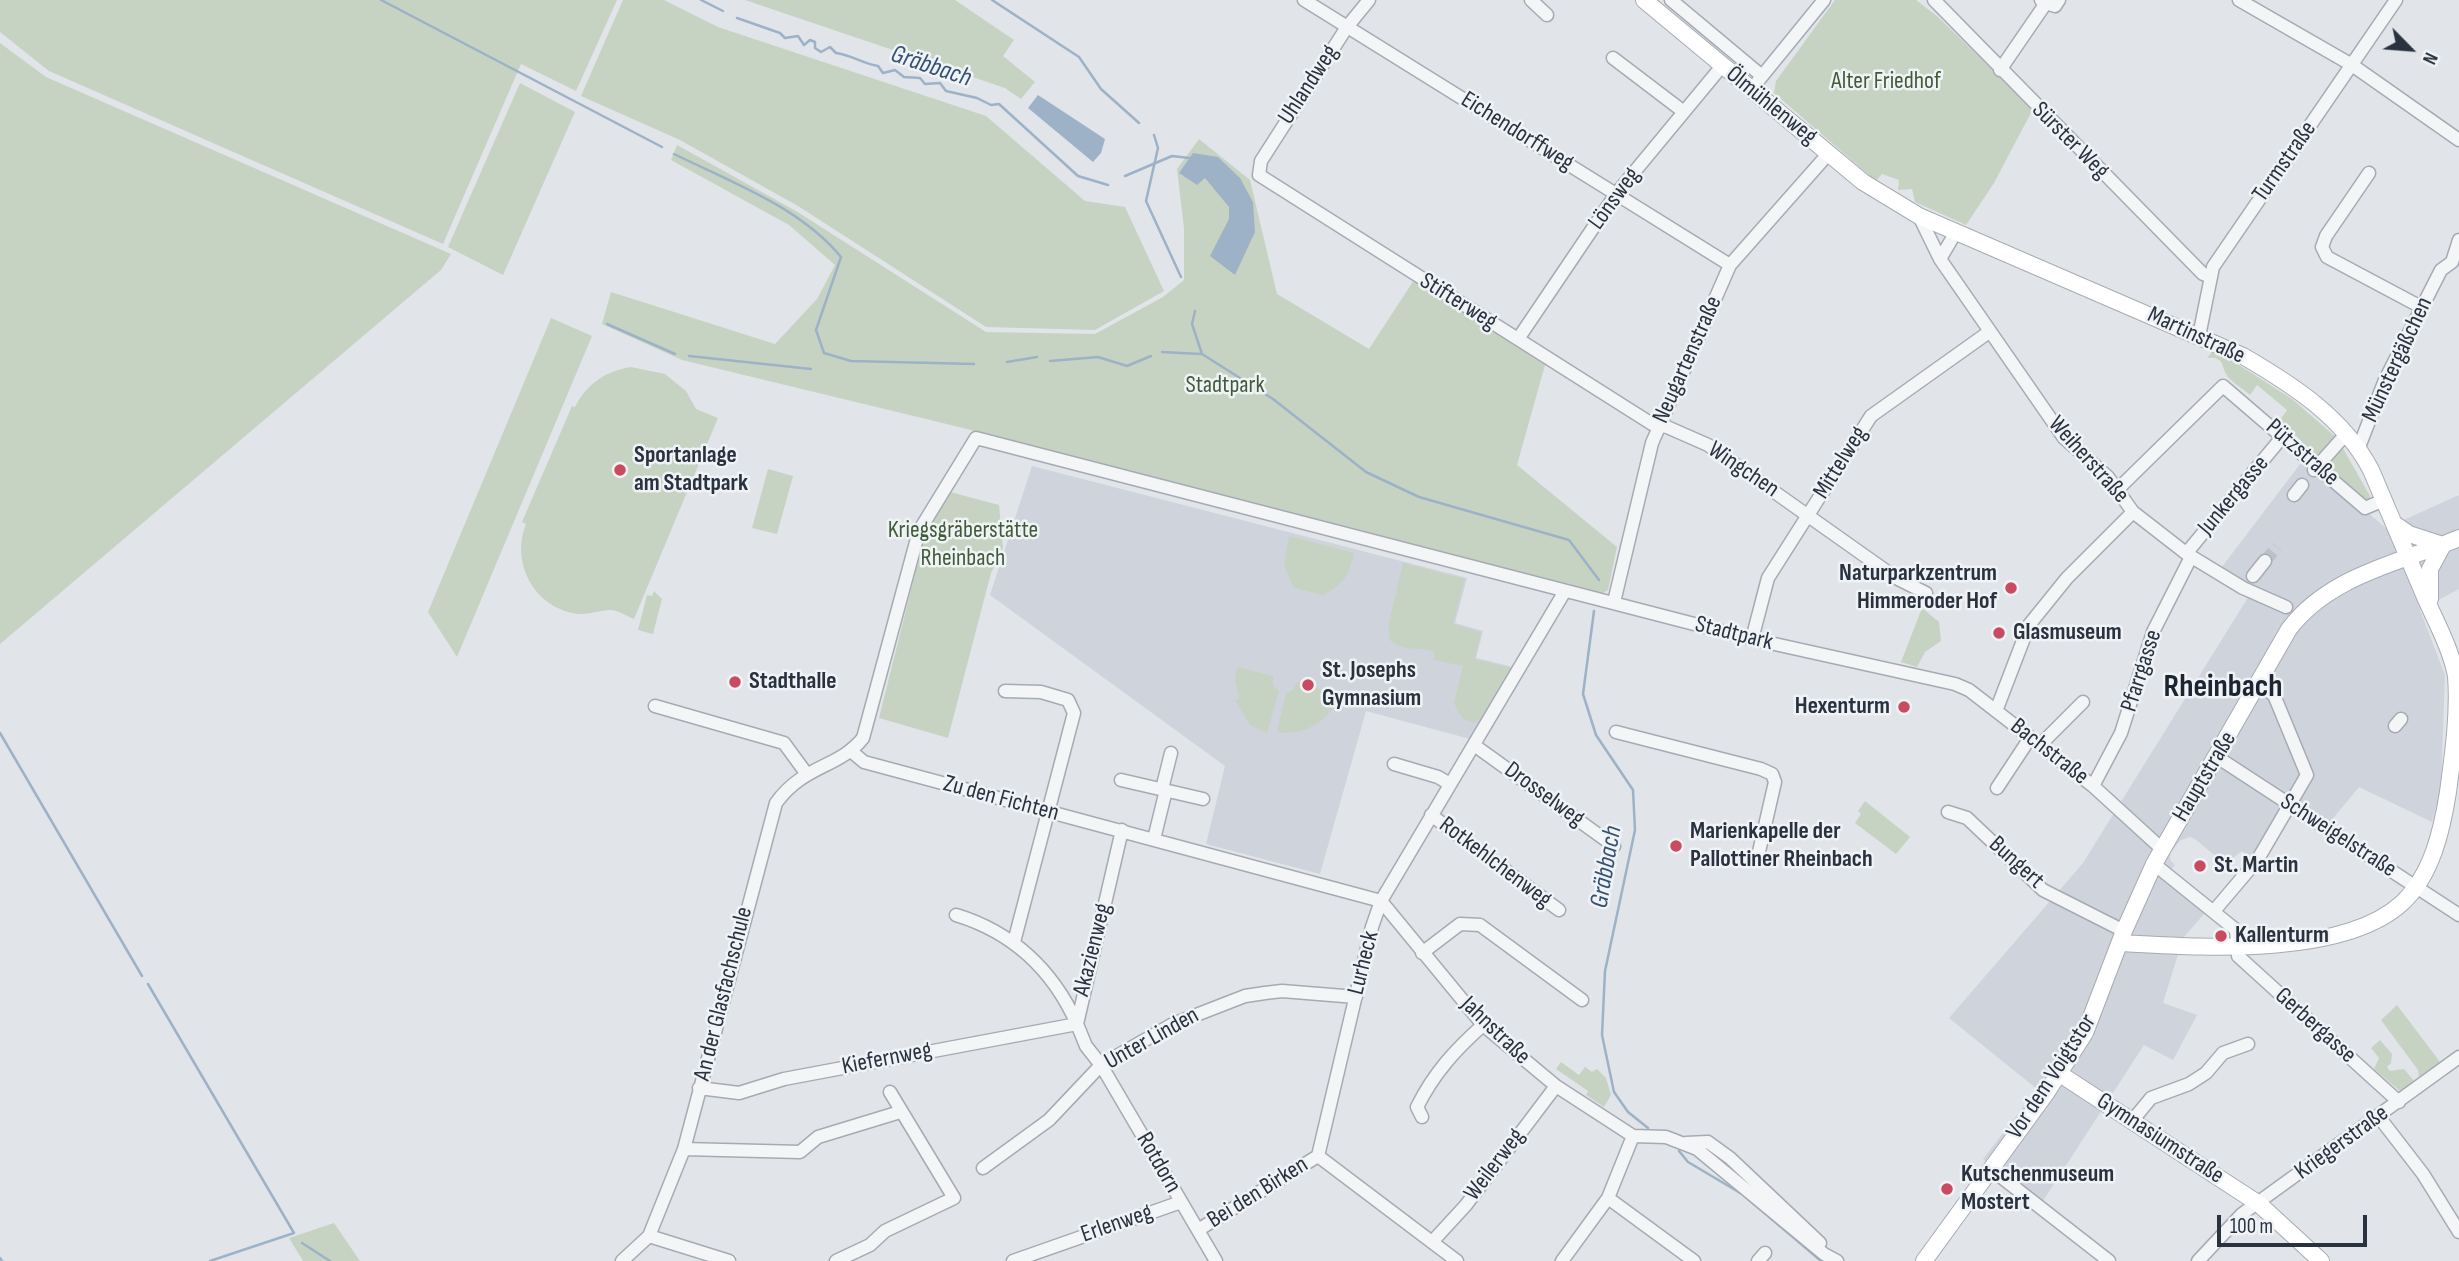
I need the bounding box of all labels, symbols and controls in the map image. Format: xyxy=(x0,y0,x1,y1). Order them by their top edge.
north arrow xyxy=(2375,14,2445,84)
water label: Gräbbach xyxy=(887,39,975,95)
street label: Uhlandweg xyxy=(1273,40,1345,130)
text: N xyxy=(2417,49,2442,68)
street label: Ölmühlenweg xyxy=(1720,61,1822,151)
park label: Alter Friedhof xyxy=(1831,68,1941,96)
street label: Eichendorffweg xyxy=(1455,86,1579,178)
street label: Sürster Weg xyxy=(2025,96,2115,186)
street label: Turmstraße xyxy=(2247,116,2323,208)
street label: Lönsweg xyxy=(1583,162,1647,236)
street label: Stifterweg xyxy=(1414,267,1502,337)
street label: Neugartenstraße xyxy=(1647,292,1729,428)
street label: Münstergäßchen xyxy=(2357,293,2439,427)
street label: Martinstraße xyxy=(2143,301,2249,371)
park label: Stadtpark xyxy=(1185,372,1265,400)
street label: Weiherstraße xyxy=(2041,411,2135,509)
street label: Pützstraße xyxy=(2259,413,2345,493)
street label: Mittelweg xyxy=(1808,422,1874,504)
street label: Wingchen xyxy=(1702,436,1784,504)
place label: Sportanlage am Stadtpark xyxy=(634,442,748,498)
street label: Junkergasse xyxy=(2192,450,2276,542)
marker: Sportanlage am Stadtpark xyxy=(612,462,628,478)
park label: Kriegsgräberstätte Rheinbach xyxy=(888,517,1038,573)
place label: Naturparkzentrum Himmeroder Hof xyxy=(1839,560,1997,616)
marker: Naturparkzentrum Himmeroder Hof xyxy=(2003,580,2019,596)
street label: Stadtpark xyxy=(1692,610,1776,658)
place label: Glasmuseum xyxy=(2013,619,2122,647)
marker: Glasmuseum xyxy=(1991,625,2007,641)
street label: Pfarrgasse xyxy=(2115,626,2169,716)
place label: St. Josephs Gymnasium xyxy=(1322,657,1421,713)
place label: Stadthalle xyxy=(749,668,836,696)
district label: Rheinbach xyxy=(2164,669,2282,707)
marker: Stadthalle xyxy=(727,674,743,690)
marker: St. Josephs Gymnasium xyxy=(1300,677,1316,693)
place label: Hexenturm xyxy=(1795,693,1890,721)
marker: Hexenturm xyxy=(1896,699,1912,715)
street label: Bachstraße xyxy=(2004,713,2094,791)
street label: Hauptstraße xyxy=(2167,727,2243,827)
street label: Drosselweg xyxy=(1498,756,1590,834)
street label: Zu den Fichten xyxy=(940,770,1062,828)
street label: Schweigelstraße xyxy=(2275,788,2401,884)
street label: Rotkehlchenweg xyxy=(1433,811,1557,915)
place label: Marienkapelle der Pallottiner Rheinbach xyxy=(1690,818,1873,874)
water label: Gräbbach xyxy=(1584,823,1630,911)
street label: Bungert xyxy=(1982,831,2050,895)
marker: Marienkapelle der Pallottiner Rheinbach xyxy=(1668,838,1684,854)
place label: St. Martin xyxy=(2214,852,2299,880)
marker: St. Martin xyxy=(2192,858,2208,874)
street label: Akazienweg xyxy=(1068,901,1118,999)
street label: An der Glasfachschule xyxy=(689,904,759,1084)
place label: Kallenturm xyxy=(2235,922,2329,950)
street label: Lurheck xyxy=(1342,928,1386,998)
marker: Kallenturm xyxy=(2213,928,2229,944)
street label: Gerbergasse xyxy=(2268,982,2362,1070)
street label: Jahnstraße xyxy=(1454,991,1536,1071)
street label: Unter Linden xyxy=(1100,1001,1204,1077)
street label: Vor dem Voigtstor xyxy=(2001,1009,2103,1145)
street label: Kiefernweg xyxy=(840,1036,934,1082)
street label: Gymnasiumstraße xyxy=(2091,1087,2229,1191)
street label: Kriegerstraße xyxy=(2290,1099,2394,1187)
street label: Weilerweg xyxy=(1458,1123,1532,1207)
street label: Rotdorn xyxy=(1129,1128,1187,1198)
street label: Bei den Birken xyxy=(1202,1151,1314,1235)
place label: Kutschenmuseum Mostert xyxy=(1961,1161,2114,1217)
marker: Kutschenmuseum Mostert xyxy=(1939,1181,1955,1197)
street label: Erlenweg xyxy=(1077,1198,1157,1250)
scale bar xyxy=(2221,1202,2372,1246)
text: 100 m xyxy=(2230,1214,2273,1239)

